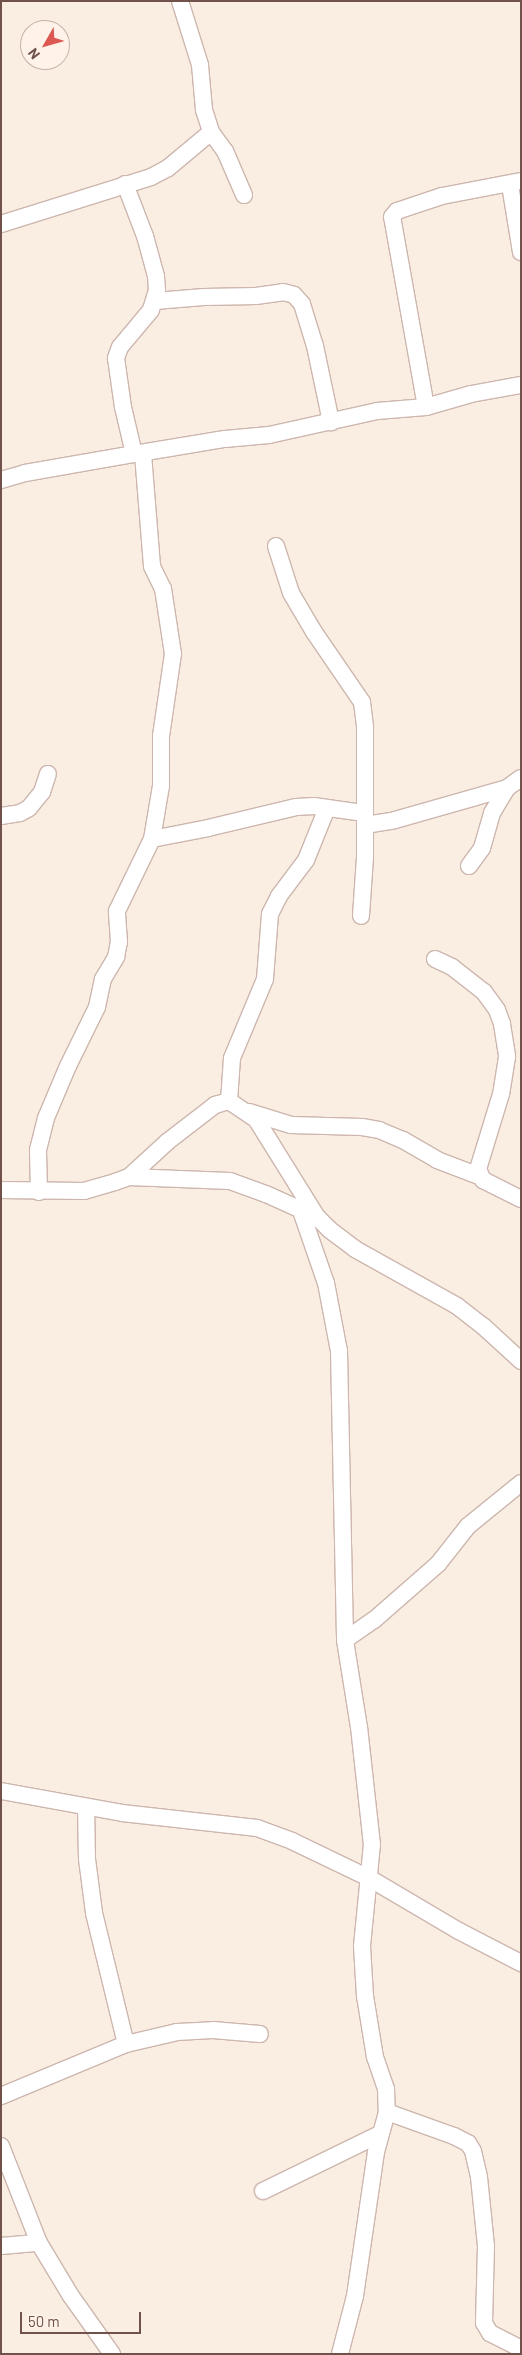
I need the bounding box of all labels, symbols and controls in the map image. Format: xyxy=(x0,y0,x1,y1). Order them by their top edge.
north arrow xyxy=(20,20,70,70)
text: N xyxy=(24,45,43,63)
scale bar xyxy=(22,2302,144,2334)
text: 50 m xyxy=(28,2312,60,2330)

